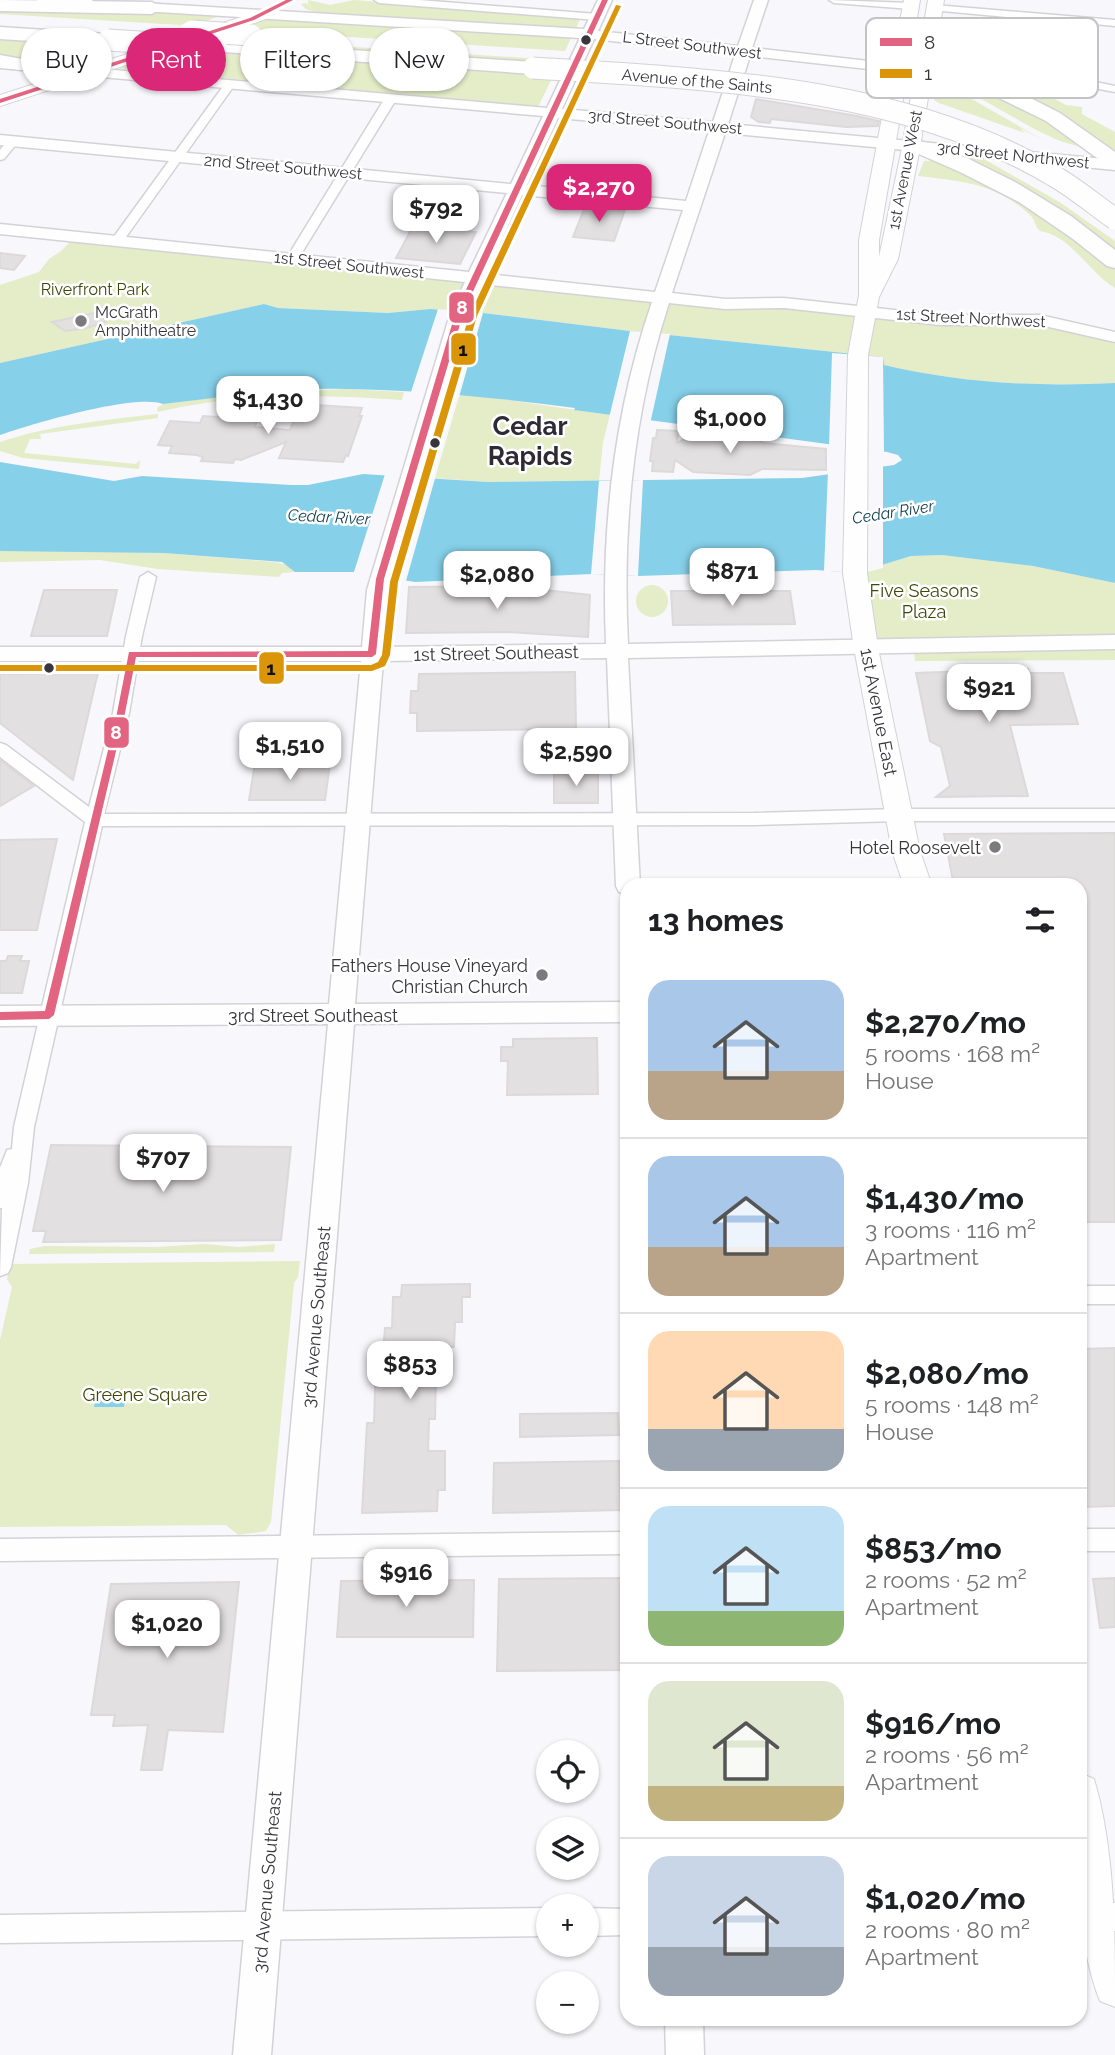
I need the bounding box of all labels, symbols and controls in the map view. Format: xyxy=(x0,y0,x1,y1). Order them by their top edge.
legend xyxy=(866,18,1098,98)
street label: L Street Southwest xyxy=(621,27,763,63)
chip: Buy xyxy=(21,28,112,91)
chip: Rent xyxy=(126,28,226,91)
chip: Filters xyxy=(240,28,355,91)
chip: New xyxy=(369,28,469,91)
text: 8 xyxy=(924,31,935,53)
unlabelled marker xyxy=(579,33,593,47)
text: 1 xyxy=(924,62,932,84)
street label: Avenue of the Saints xyxy=(621,65,773,97)
street label: 3rd Street Southwest xyxy=(587,106,744,138)
street label: 1st Avenue West xyxy=(884,108,926,231)
street label: 3rd Street Northwest xyxy=(936,138,1091,173)
street label: 2nd Street Southwest xyxy=(203,151,363,183)
pin: $2,270 xyxy=(542,164,656,224)
text: $2,270 xyxy=(563,173,635,200)
pin: $792 xyxy=(395,186,477,245)
text: $792 xyxy=(409,194,463,221)
street label: 1st Street Southwest xyxy=(273,248,426,282)
park label: Riverfront Park xyxy=(41,280,150,299)
line badge: 8 xyxy=(448,291,475,324)
text: 8 xyxy=(456,296,468,318)
place label: McGrath Amphitheatre xyxy=(95,303,196,340)
street label: 1st Street Northwest xyxy=(896,305,1047,331)
marker: McGrath Amphitheatre xyxy=(73,313,89,329)
line badge: 1 xyxy=(450,332,477,366)
text: 1 xyxy=(458,338,468,360)
pin: $1,430 xyxy=(211,376,325,436)
text: $1,430 xyxy=(232,385,304,412)
pin: $1,000 xyxy=(673,396,787,455)
text: $1,000 xyxy=(693,404,767,431)
district label: Cedar Rapids xyxy=(488,411,573,471)
unlabelled marker xyxy=(428,436,442,450)
water label: Cedar River xyxy=(851,496,936,528)
water label: Cedar River xyxy=(287,505,371,529)
pin: $871 xyxy=(691,548,773,608)
pin: $2,080 xyxy=(440,552,554,611)
text: $871 xyxy=(706,557,758,584)
text: $2,080 xyxy=(459,560,535,587)
park label: Five Seasons Plaza xyxy=(870,580,979,622)
street label: 1st Street Southeast xyxy=(413,641,579,665)
street label: 1st Avenue East xyxy=(856,646,902,778)
line badge: 1 xyxy=(258,651,285,685)
text: 1 xyxy=(266,657,276,679)
unlabelled marker xyxy=(42,661,56,675)
pin: $921 xyxy=(948,664,1030,724)
text: $921 xyxy=(963,673,1015,700)
line badge: 8 xyxy=(103,716,130,749)
text: 8 xyxy=(110,721,122,743)
pin: $1,510 xyxy=(233,722,347,782)
pin: $2,590 xyxy=(519,728,633,788)
text: $1,510 xyxy=(255,731,325,758)
text: $2,590 xyxy=(539,737,613,764)
place label: Hotel Roosevelt xyxy=(849,837,981,858)
marker: Hotel Roosevelt xyxy=(987,839,1003,855)
icon: filters xyxy=(1021,901,1059,939)
text: 13 homes xyxy=(648,903,784,938)
place label: Fathers House Vineyard Christian Church xyxy=(331,955,528,997)
marker: Fathers House Vineyard Christian Church xyxy=(534,967,550,983)
street label: 3rd Street Southeast xyxy=(228,1005,398,1026)
text: $2,270/mo xyxy=(865,1005,1026,1040)
icon: home xyxy=(704,1008,788,1092)
text: 5 rooms · 168 m² xyxy=(865,1040,1040,1067)
text: House xyxy=(865,1067,934,1094)
pin: $707 xyxy=(122,1134,204,1194)
text: $707 xyxy=(136,1143,190,1170)
text: $1,430/mo xyxy=(865,1181,1024,1216)
icon: home xyxy=(704,1184,788,1268)
text: 3 rooms · 116 m² xyxy=(865,1216,1036,1243)
street label: 3rd Avenue Southeast xyxy=(298,1225,334,1409)
text: Apartment xyxy=(865,1243,979,1270)
pin: $853 xyxy=(369,1342,451,1401)
text: $853 xyxy=(383,1350,437,1377)
text: $2,080/mo xyxy=(865,1356,1029,1391)
icon: home xyxy=(704,1359,788,1443)
park label: Greene Square xyxy=(83,1384,208,1405)
text: 5 rooms · 148 m² xyxy=(865,1391,1039,1418)
text: House xyxy=(865,1418,934,1445)
text: $853/mo xyxy=(865,1531,1002,1566)
icon: home xyxy=(704,1534,788,1618)
pin: $916 xyxy=(365,1550,447,1609)
text: $916 xyxy=(379,1558,433,1585)
text: 2 rooms · 52 m² xyxy=(865,1566,1027,1593)
text: Apartment xyxy=(865,1593,979,1620)
pin: $1,020 xyxy=(110,1600,224,1660)
text: $1,020 xyxy=(131,1609,203,1636)
text: $916/mo xyxy=(865,1706,1001,1741)
icon: home xyxy=(704,1709,788,1793)
map controls xyxy=(536,1740,599,2034)
button: locate xyxy=(536,1740,599,1803)
text: 2 rooms · 56 m² xyxy=(865,1741,1029,1768)
text: Apartment xyxy=(865,1768,979,1795)
street label: 3rd Avenue Southeast xyxy=(249,1790,285,1974)
button: layers xyxy=(536,1817,599,1880)
text: $1,020/mo xyxy=(865,1881,1025,1916)
icon: home xyxy=(704,1884,788,1968)
button: + xyxy=(536,1894,599,1957)
text: 2 rooms · 80 m² xyxy=(865,1916,1030,1943)
text: Apartment xyxy=(865,1943,979,1970)
button: − xyxy=(536,1971,599,2034)

